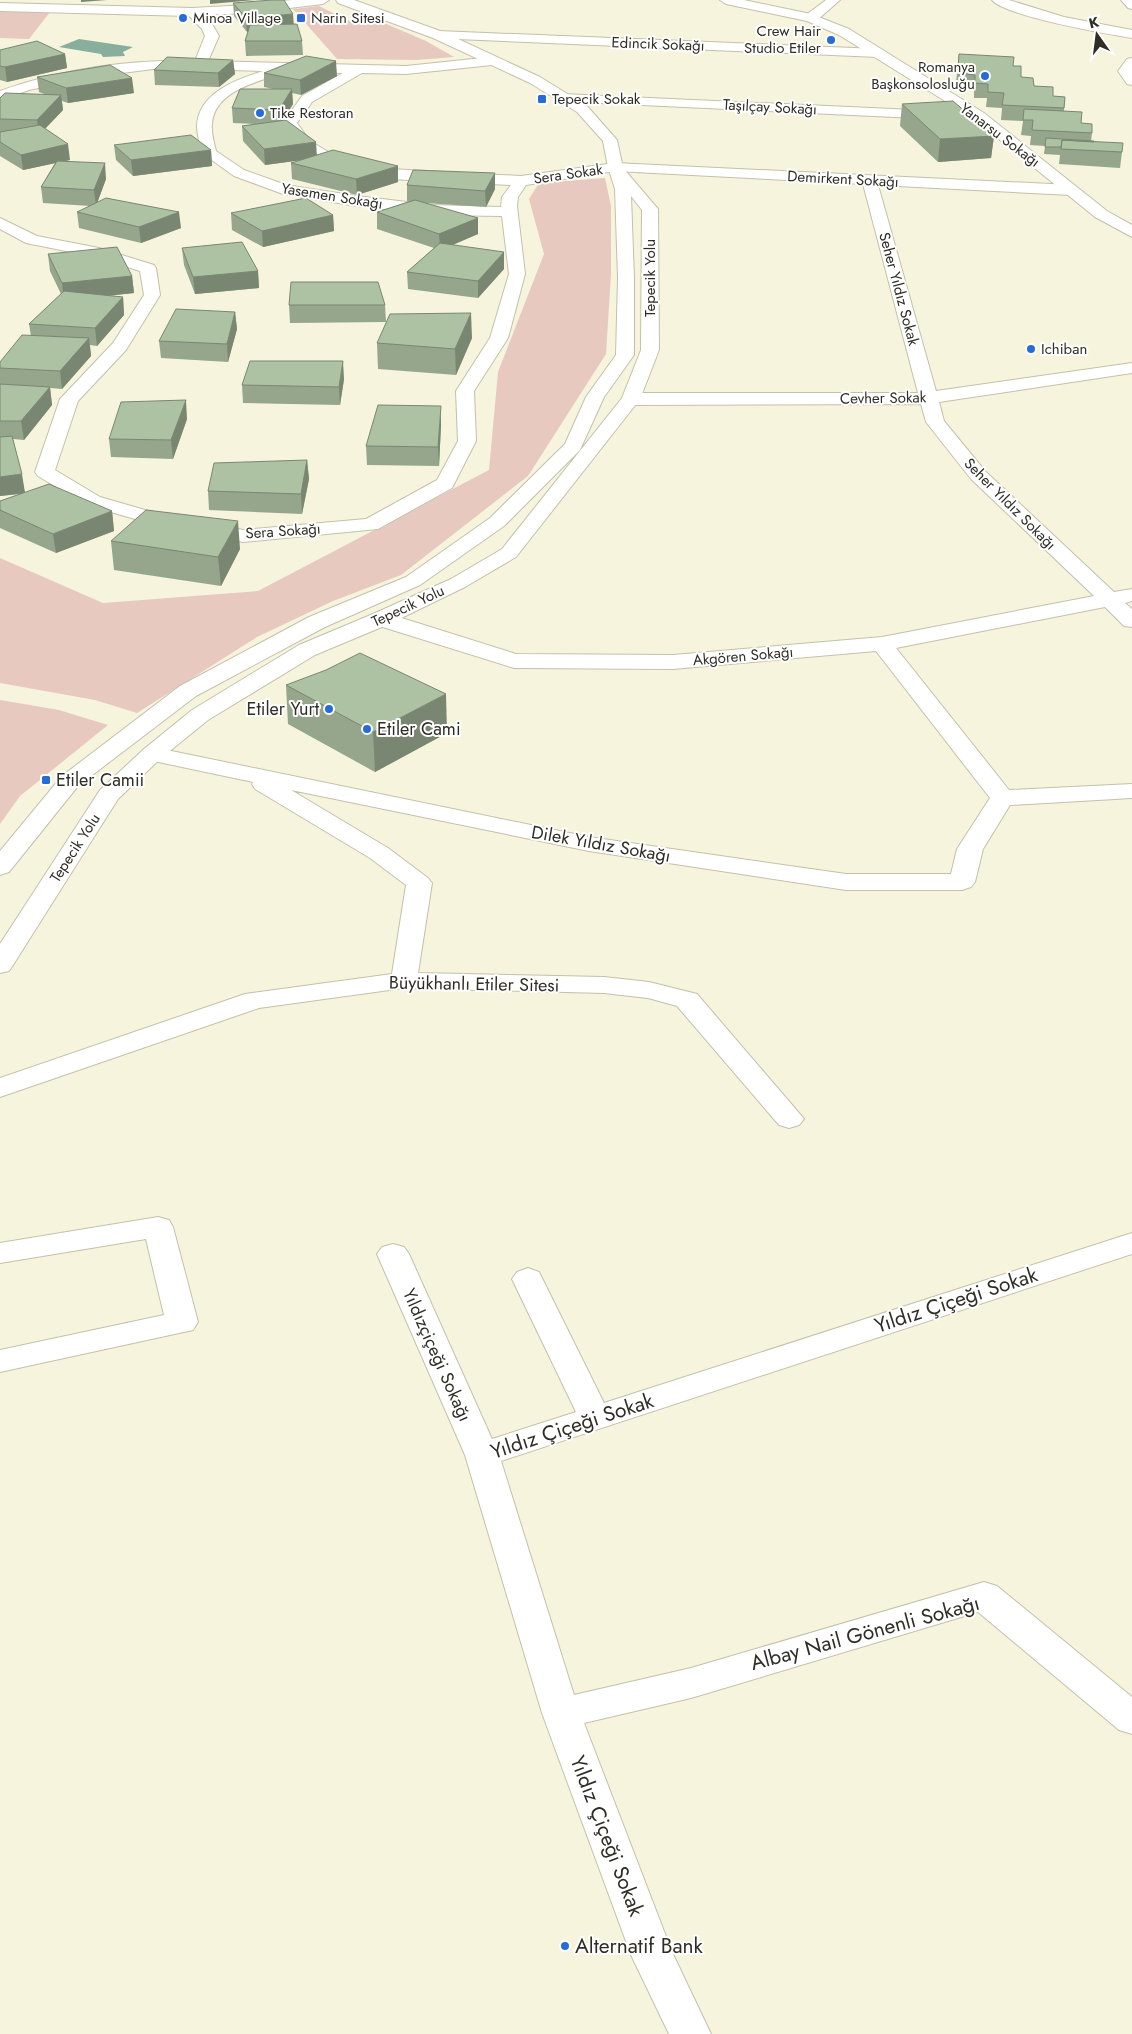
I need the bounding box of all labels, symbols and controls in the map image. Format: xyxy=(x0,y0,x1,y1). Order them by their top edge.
place label: Minoa Village xyxy=(193,7,281,29)
place label: Narin Sitesi xyxy=(311,7,385,29)
north arrow xyxy=(1072,10,1122,60)
text: K xyxy=(1087,11,1101,33)
marker: Minoa Village xyxy=(177,12,189,24)
marker: Narin Sitesi xyxy=(295,12,307,24)
place label: Crew Hair Studio Etiler xyxy=(744,20,822,59)
street label: Edincik Sokağı xyxy=(611,31,705,57)
marker: Crew Hair Studio Etiler xyxy=(825,34,837,46)
place label: Romanya Başkonsolosluğu xyxy=(871,56,975,95)
marker: Romanya Başkonsolosluğu xyxy=(979,70,991,82)
place label: Tepecik Sokak xyxy=(552,88,641,110)
marker: Tepecik Sokak xyxy=(536,93,548,105)
street label: Taşılçay Sokağı xyxy=(722,94,818,120)
street label: Yanarsu Sokağı xyxy=(955,97,1045,173)
place label: Tike Restoran xyxy=(270,102,354,124)
marker: Tike Restoran xyxy=(254,107,266,119)
street label: Sera Sokak xyxy=(532,158,604,190)
street label: Demirkent Sokağı xyxy=(787,165,899,193)
street label: Yasemen Sokağı xyxy=(280,177,384,215)
street label: Seher Yıldız Sokak xyxy=(873,230,925,348)
street label: Tepecik Yolu xyxy=(639,239,661,317)
place label: Ichiban xyxy=(1041,338,1087,360)
marker: Ichiban xyxy=(1025,343,1037,355)
street label: Cevher Sokak xyxy=(840,386,927,410)
street label: Seher Yıldız Sokağı xyxy=(959,453,1061,555)
street label: Sera Sokağı xyxy=(245,517,321,545)
street label: Tepecik Yolu xyxy=(368,580,448,632)
street label: Akgören Sokağı xyxy=(692,641,794,671)
place label: Etiler Yurt xyxy=(247,696,320,722)
marker: Etiler Yurt xyxy=(323,703,335,715)
place label: Etiler Cami xyxy=(377,716,461,742)
marker: Etiler Cami xyxy=(361,723,373,735)
place label: Etiler Camii xyxy=(56,767,144,793)
marker: Etiler Camii xyxy=(40,774,52,786)
street label: Tepecik Yolu xyxy=(45,809,105,887)
street label: Dilek Yıldız Sokağı xyxy=(529,819,673,869)
street label: Büyükhanlı Etiler Sitesi xyxy=(389,970,559,998)
street label: Yıldız Çiçeği Sokak xyxy=(871,1259,1042,1340)
street label: Yıldızçiçeği Sokağı xyxy=(396,1284,478,1426)
street label: Yıldız Çiçeği Sokak xyxy=(487,1385,658,1466)
street label: Albay Nail Gönenli Sokağı xyxy=(747,1588,983,1678)
street label: Yıldız Çiçeği Sokak xyxy=(563,1751,652,1921)
place label: Alternatif Bank xyxy=(575,1931,704,1961)
marker: Alternatif Bank xyxy=(559,1940,571,1952)

